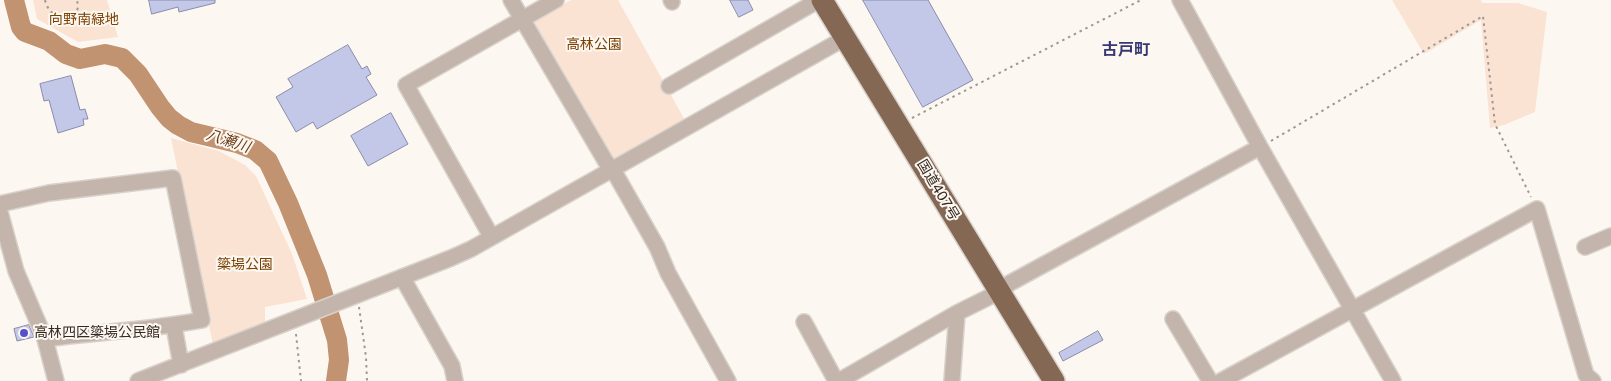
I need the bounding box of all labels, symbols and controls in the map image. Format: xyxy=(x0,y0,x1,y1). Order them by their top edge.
park label: 向野南緑地 xyxy=(49,12,119,28)
park label: 高林公園 xyxy=(566,37,622,53)
district label: 古戸町 xyxy=(1102,40,1150,60)
water label: 八瀬川 xyxy=(204,125,252,157)
street label: 国道407号 xyxy=(913,157,963,223)
park label: 簗場公園 xyxy=(217,257,273,273)
place label: 高林四区簗場公民館 xyxy=(34,325,160,341)
marker: 高林四区簗場公民館 xyxy=(18,327,30,339)

